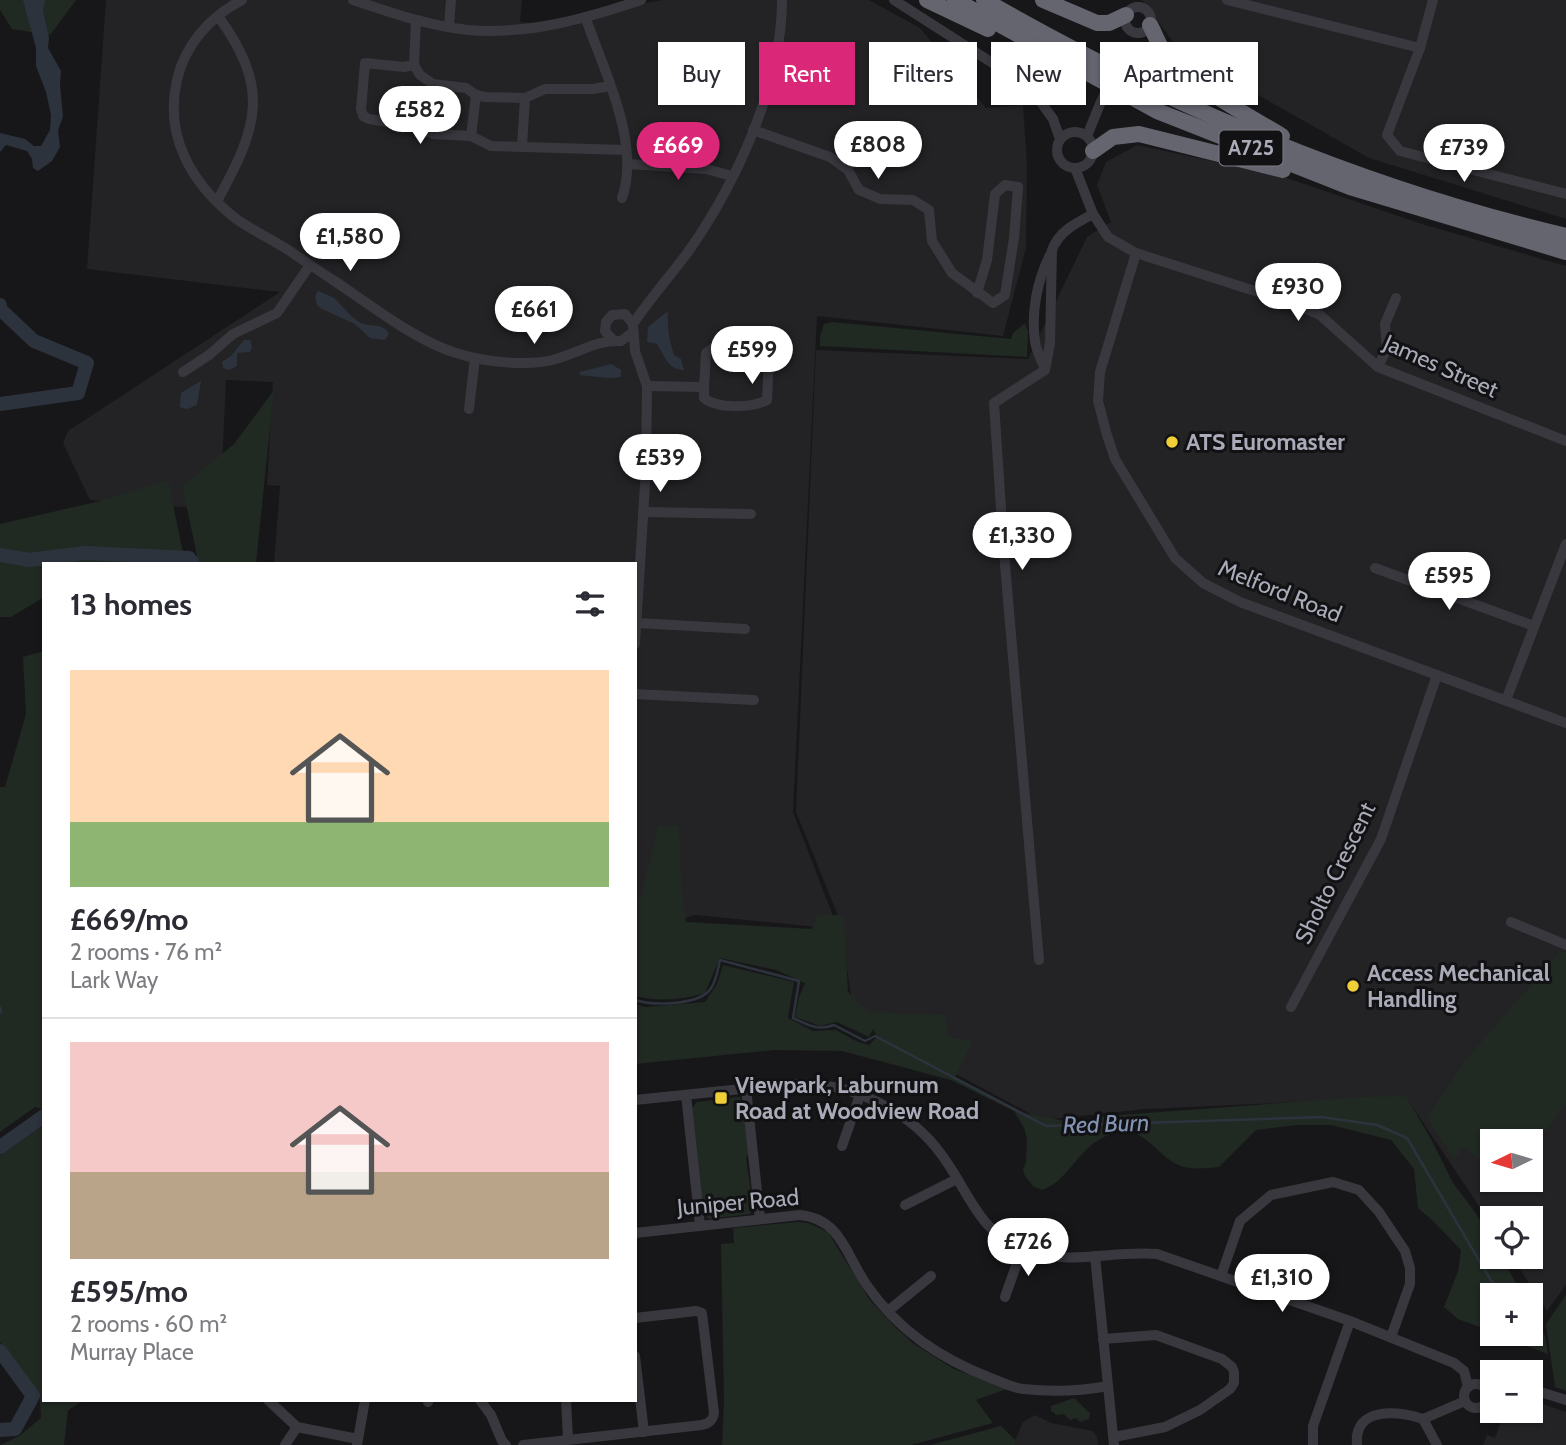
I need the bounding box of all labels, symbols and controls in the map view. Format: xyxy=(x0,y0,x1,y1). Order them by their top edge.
chip: Buy xyxy=(658,42,745,105)
chip: Rent xyxy=(759,42,855,105)
chip: Filters xyxy=(869,42,977,105)
chip: New xyxy=(991,42,1086,105)
chip: Apartment xyxy=(1100,42,1258,105)
pin: £582 xyxy=(379,86,461,146)
text: £582 xyxy=(395,95,445,123)
pin: £669 xyxy=(637,122,719,182)
pin: £808 xyxy=(837,122,919,181)
pin: £739 xyxy=(1423,124,1505,184)
text: £808 xyxy=(850,130,906,158)
road number: A725 xyxy=(1220,130,1282,166)
text: £669 xyxy=(653,131,703,159)
text: £739 xyxy=(1439,133,1489,161)
pin: £1,580 xyxy=(293,214,407,273)
text: £1,580 xyxy=(316,222,384,250)
pin: £930 xyxy=(1257,264,1339,323)
text: £930 xyxy=(1271,272,1325,300)
pin: £661 xyxy=(493,286,575,346)
text: £661 xyxy=(511,295,557,323)
pin: £599 xyxy=(711,326,793,386)
street label: James Street xyxy=(1378,328,1503,404)
text: £599 xyxy=(727,335,777,363)
place label: ATS Euromaster xyxy=(1186,428,1345,456)
pin: £539 xyxy=(619,434,701,494)
marker: ATS Euromaster xyxy=(1164,434,1180,450)
text: £539 xyxy=(635,443,685,471)
pin: £1,330 xyxy=(965,512,1079,572)
text: £1,330 xyxy=(989,521,1055,549)
pin: £595 xyxy=(1408,552,1490,612)
street label: Melford Road xyxy=(1214,554,1346,628)
text: £595 xyxy=(1424,561,1474,589)
icon: filters xyxy=(571,585,609,623)
text: 13 homes xyxy=(70,586,192,623)
icon: home xyxy=(277,715,403,841)
street label: Sholto Crescent xyxy=(1289,797,1381,948)
text: £669/mo xyxy=(70,901,188,938)
text: 2 rooms · 76 m² xyxy=(70,938,222,966)
place label: Access Mechanical Handling xyxy=(1367,959,1550,1013)
text: Lark Way xyxy=(70,966,158,994)
marker: Access Mechanical Handling xyxy=(1345,978,1361,994)
place label: Viewpark, Laburnum Road at Woodview Road xyxy=(735,1071,979,1125)
icon: home xyxy=(277,1087,403,1213)
marker: Viewpark, Laburnum Road at Woodview Road xyxy=(713,1090,729,1106)
water label: Red Burn xyxy=(1062,1107,1150,1140)
north arrow xyxy=(1480,1129,1544,1192)
map controls xyxy=(1480,1129,1543,1423)
street label: Juniper Road xyxy=(675,1183,800,1221)
button: locate xyxy=(1480,1206,1543,1269)
pin: £726 xyxy=(987,1218,1069,1278)
text: £726 xyxy=(1004,1227,1052,1255)
pin: £1,310 xyxy=(1225,1254,1339,1314)
text: £1,310 xyxy=(1251,1263,1313,1291)
text: £595/mo xyxy=(70,1273,188,1310)
button: + xyxy=(1480,1283,1543,1346)
text: 2 rooms · 60 m² xyxy=(70,1310,227,1338)
text: Murray Place xyxy=(70,1338,194,1366)
button: − xyxy=(1480,1360,1543,1423)

